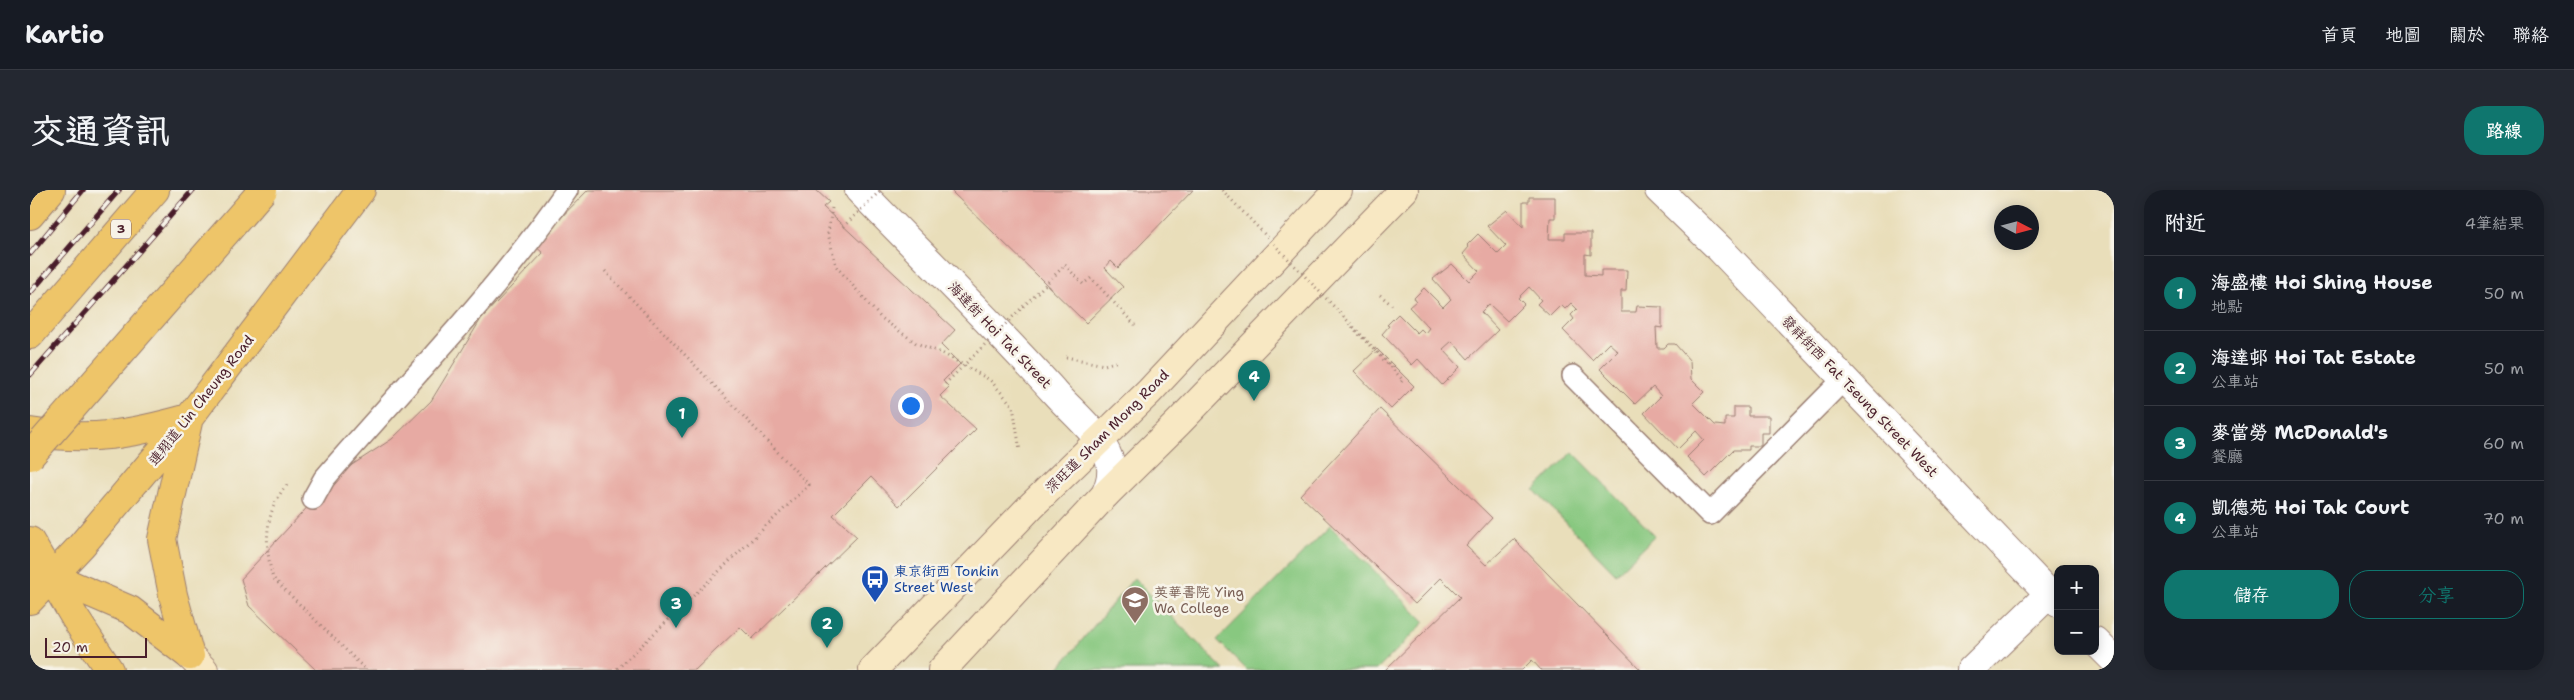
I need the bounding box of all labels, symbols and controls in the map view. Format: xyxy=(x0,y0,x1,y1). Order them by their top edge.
text: Kartio xyxy=(25,19,104,51)
text: 首頁 xyxy=(2321,23,2357,47)
text: 地圖 xyxy=(2385,23,2421,47)
text: 關於 xyxy=(2449,23,2485,47)
text: 聯絡 xyxy=(2513,23,2549,47)
button: 路線 xyxy=(2464,106,2544,155)
text: 交通資訊 xyxy=(30,107,170,154)
north arrow xyxy=(1994,205,2039,250)
text: 附近 xyxy=(2164,209,2206,237)
text: 4筆結果 xyxy=(2465,213,2524,234)
road number: 3 xyxy=(111,220,131,238)
text: 海盛樓 Hoi Shing House xyxy=(2211,270,2433,295)
street label: 海達街 Hoi Tat Street xyxy=(944,278,1056,392)
text: 1 xyxy=(2176,283,2184,304)
text: 50 m xyxy=(2484,283,2524,304)
text: 地點 xyxy=(2211,296,2243,317)
street label: 發祥街西 Fat Tseung Street West xyxy=(1778,311,1942,481)
street label: 連翔道 Lin Cheung Road xyxy=(144,331,258,469)
text: 海達邨 Hoi Tat Estate xyxy=(2211,345,2416,370)
text: 2 xyxy=(2174,358,2186,379)
text: 50 m xyxy=(2484,358,2524,379)
pin: 4 xyxy=(1238,360,1270,401)
street label: 深旺道 Sham Mong Road xyxy=(1041,365,1173,497)
text: 公車站 xyxy=(2211,371,2259,392)
your location xyxy=(898,393,924,419)
pin: 1 xyxy=(666,397,698,438)
text: 麥當勞 McDonald's xyxy=(2211,420,2388,445)
text: 3 xyxy=(2174,433,2186,454)
text: 60 m xyxy=(2483,433,2524,454)
text: 餐廳 xyxy=(2211,446,2243,467)
text: 凱德苑 Hoi Tak Court xyxy=(2211,495,2409,520)
text: 4 xyxy=(2174,508,2186,529)
text: 70 m xyxy=(2483,508,2524,529)
text: 公車站 xyxy=(2211,521,2259,542)
place label: 東京街西 Tonkin Street West xyxy=(894,562,999,596)
bus stop icon: 東京街西 Tonkin Street West xyxy=(860,564,890,603)
map controls xyxy=(2054,565,2099,655)
button: + xyxy=(2054,565,2099,610)
button: 儲存 xyxy=(2164,570,2339,619)
button: 分享 xyxy=(2349,570,2524,619)
place label: 英華書院 Ying Wa College xyxy=(1154,583,1244,617)
school or university icon: 英華書院 Ying Wa College xyxy=(1120,585,1150,624)
pin: 3 xyxy=(660,587,692,628)
pin: 2 xyxy=(811,607,843,648)
button: − xyxy=(2054,610,2099,655)
scale bar xyxy=(45,635,148,658)
text: 20 m xyxy=(52,638,88,656)

